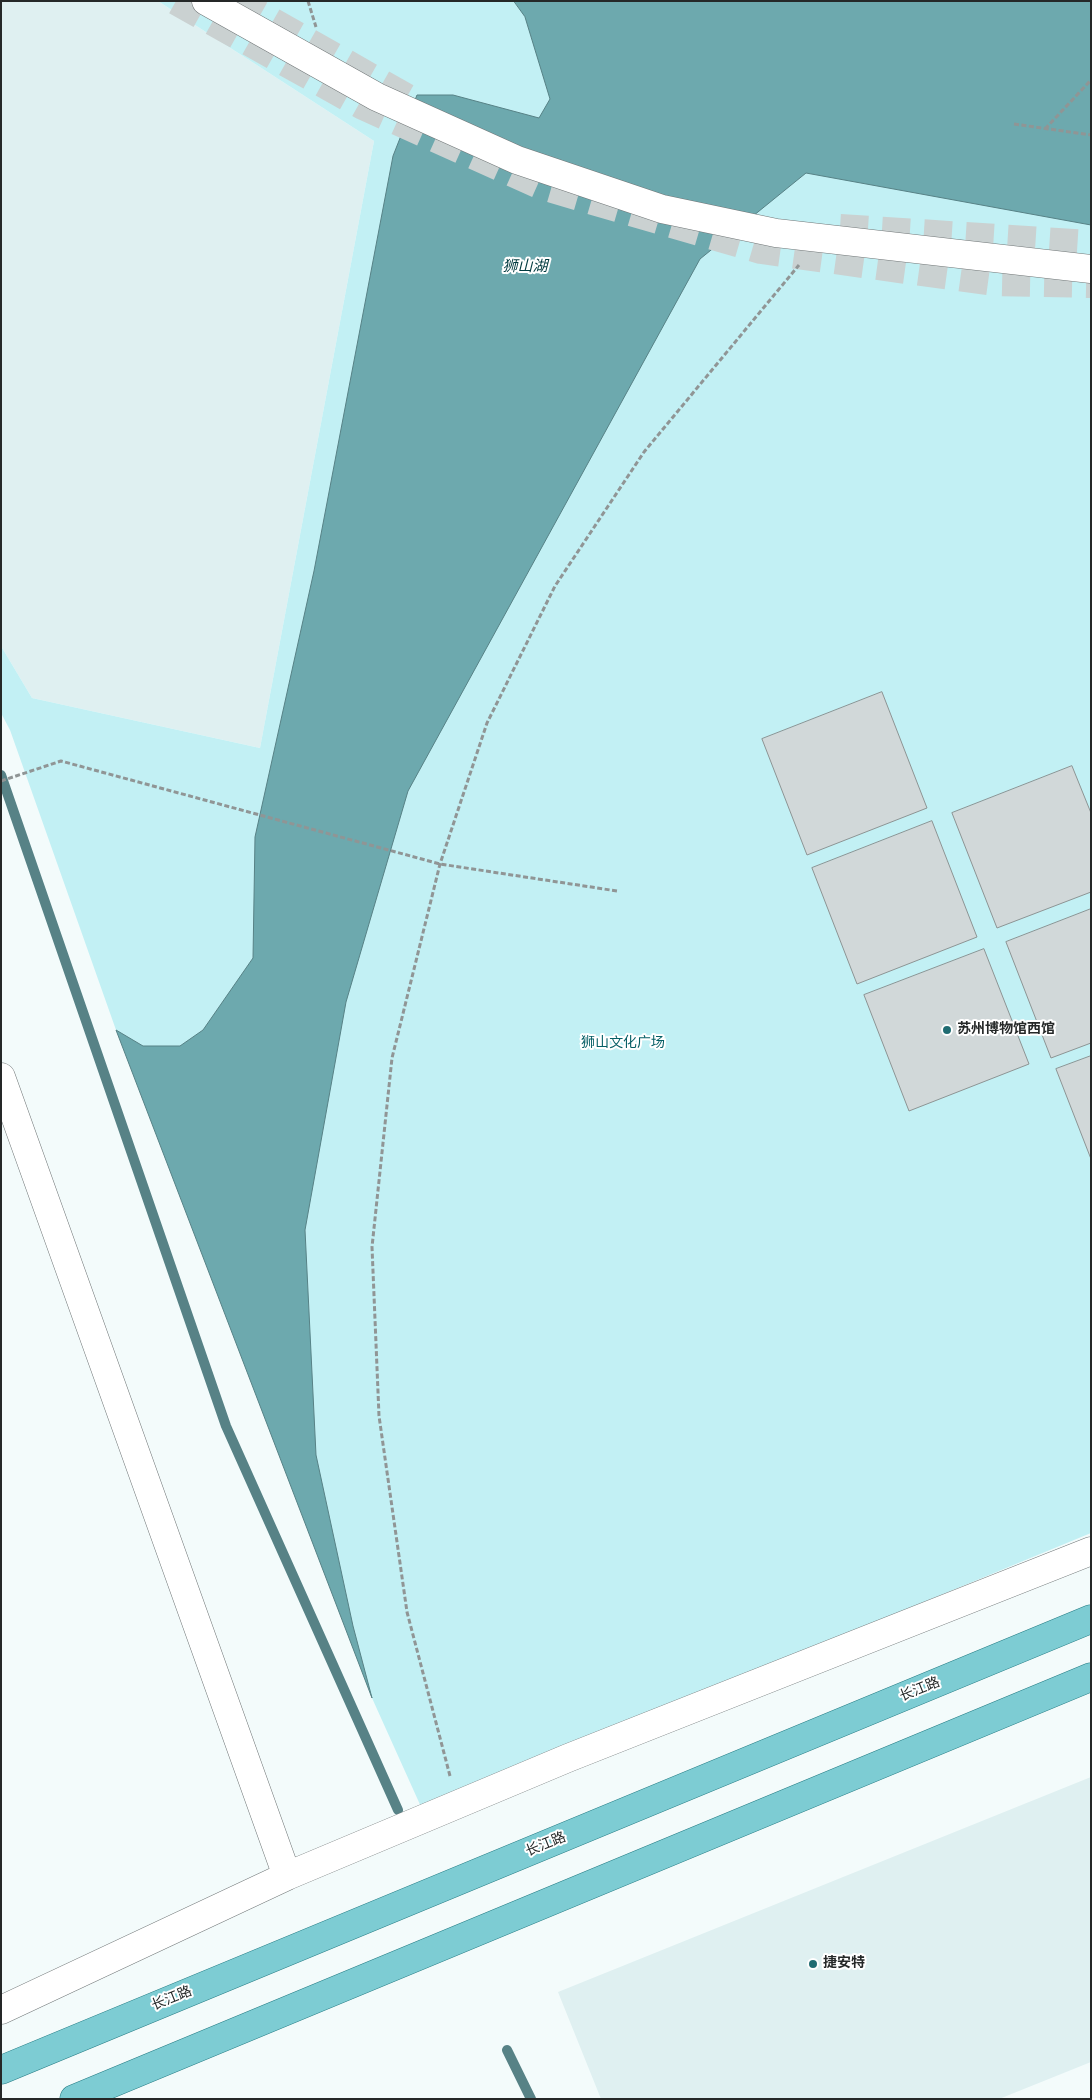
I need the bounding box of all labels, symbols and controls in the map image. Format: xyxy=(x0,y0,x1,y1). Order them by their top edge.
water label: 狮山湖 xyxy=(503,258,547,276)
place label: 苏州博物馆西馆 xyxy=(957,1022,1055,1038)
marker: 苏州博物馆西馆 xyxy=(941,1024,953,1036)
park label: 狮山文化广场 xyxy=(581,1036,665,1052)
street label: 长江路 xyxy=(897,1674,943,1706)
street label: 长江路 xyxy=(523,1829,569,1861)
place label: 捷安特 xyxy=(823,1956,865,1972)
marker: 捷安特 xyxy=(807,1958,819,1970)
street label: 长江路 xyxy=(149,1983,195,2015)

